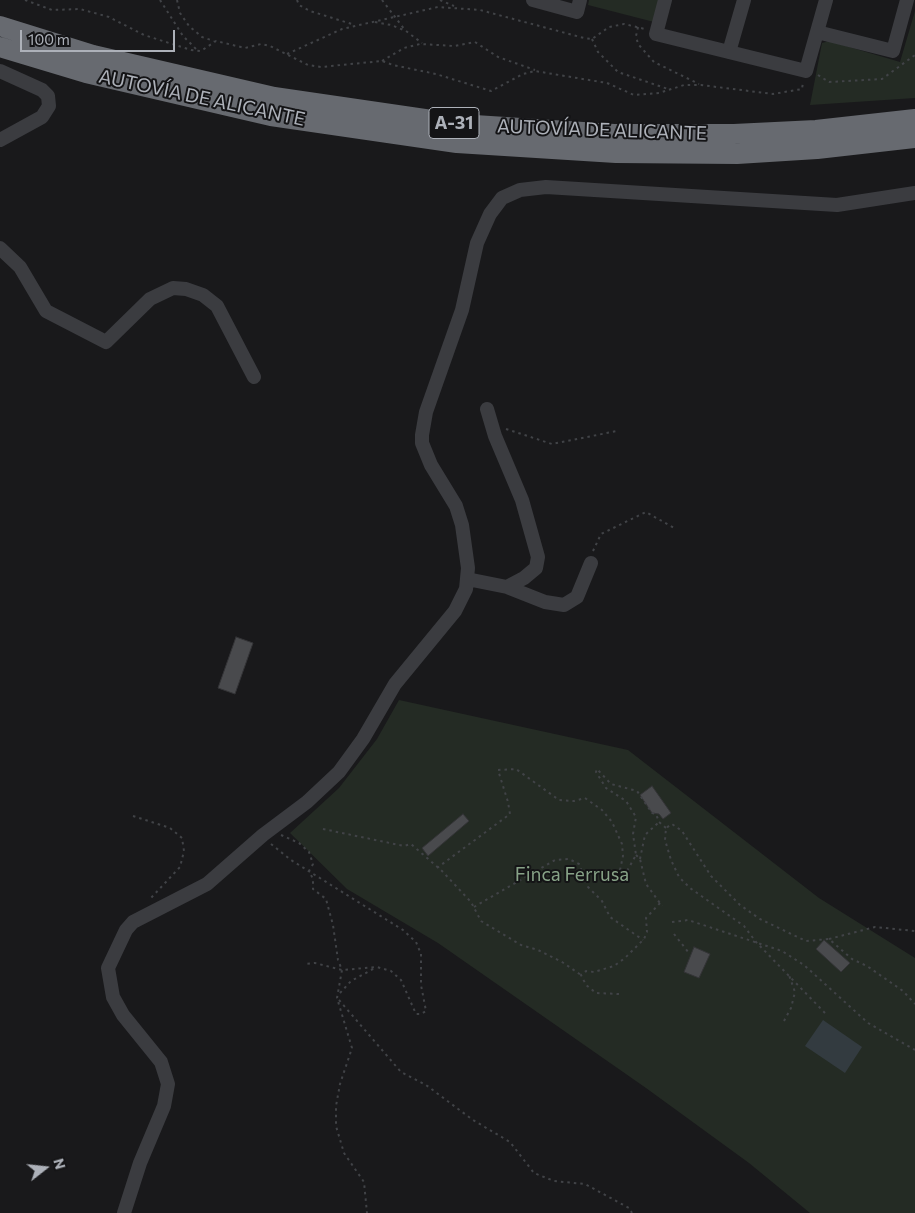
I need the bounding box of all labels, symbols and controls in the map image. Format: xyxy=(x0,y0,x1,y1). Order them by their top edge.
scale bar xyxy=(22,20,178,52)
text: 100 m xyxy=(28,30,70,48)
street label: AUTOVÍA DE ALICANTE xyxy=(97,65,307,131)
road number: A-31 xyxy=(429,108,479,138)
street label: AUTOVÍA DE ALICANTE xyxy=(497,115,707,145)
park label: Finca Ferrusa xyxy=(515,864,629,886)
north arrow xyxy=(20,1143,70,1193)
text: N xyxy=(50,1156,70,1171)

